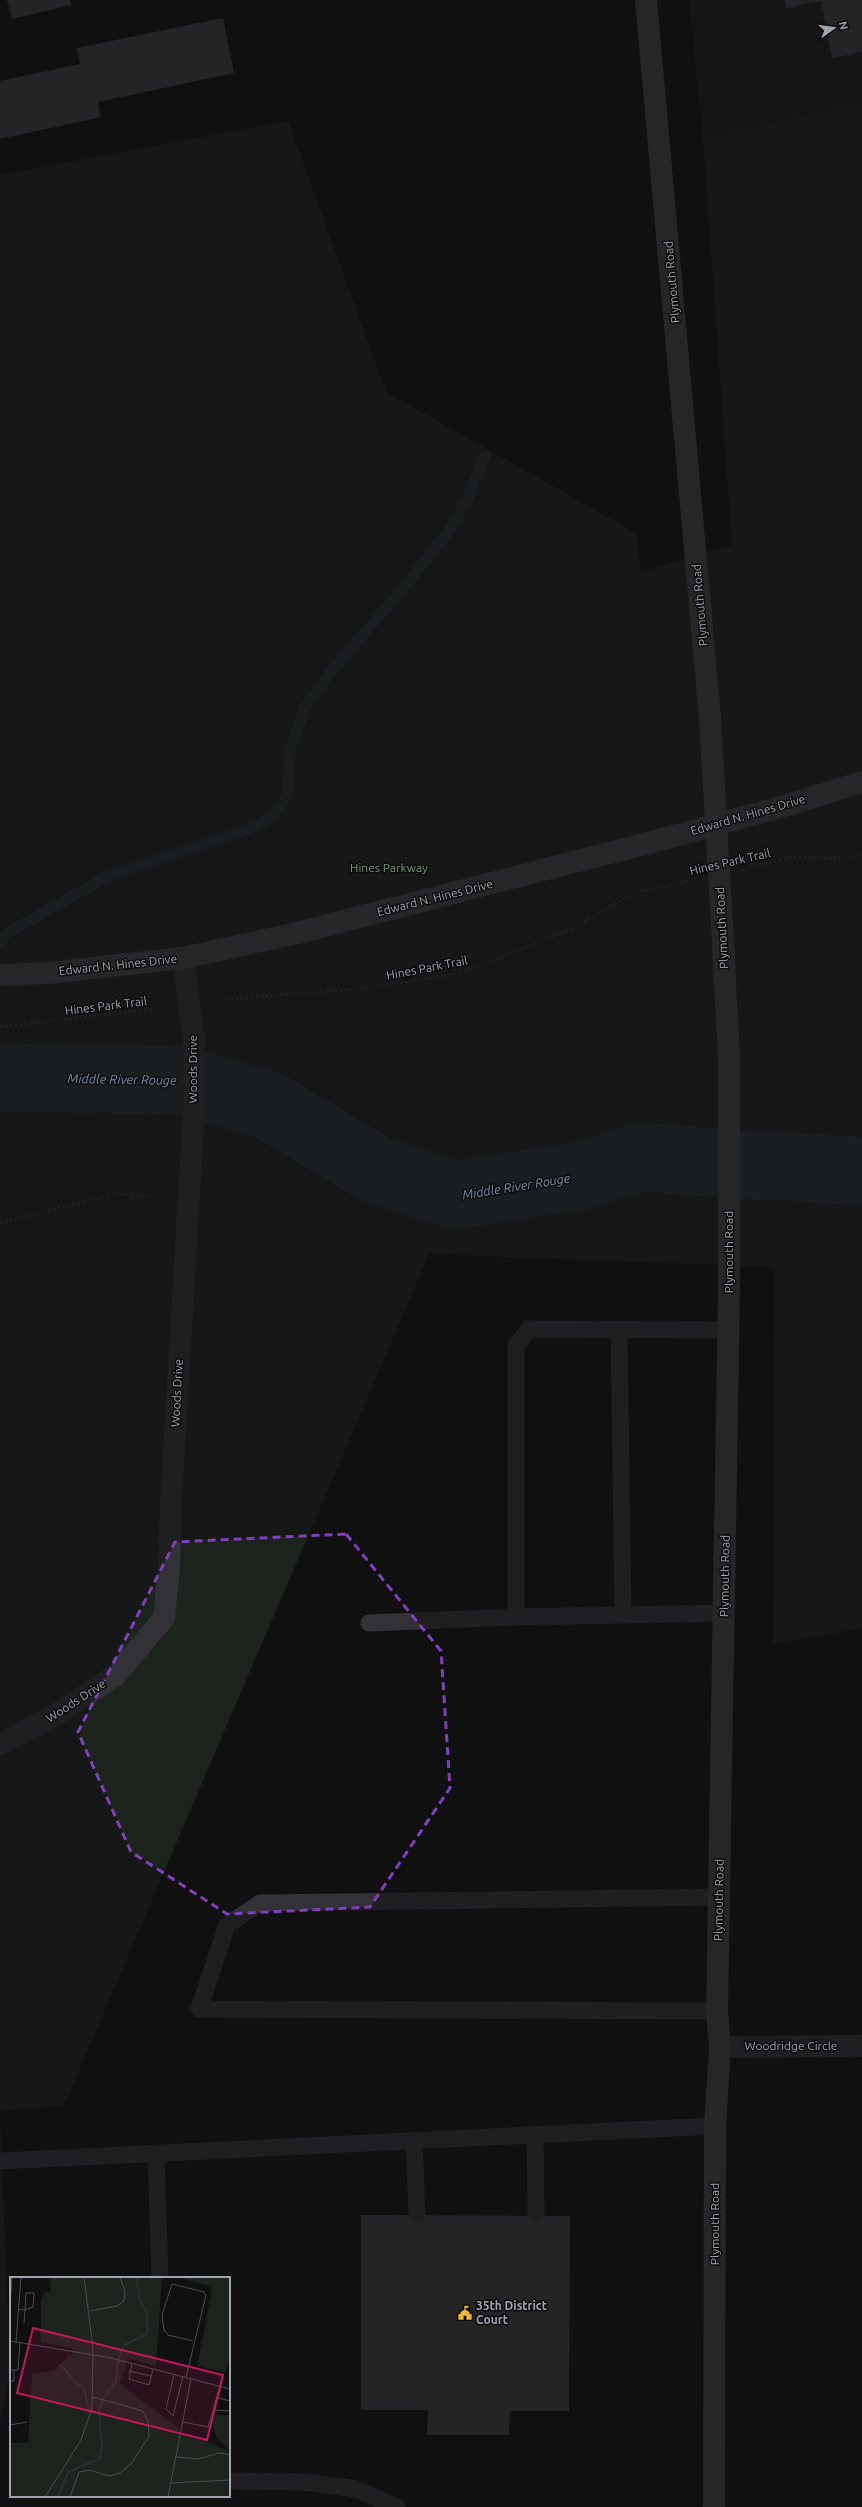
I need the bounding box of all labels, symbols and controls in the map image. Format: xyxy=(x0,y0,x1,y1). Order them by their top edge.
north arrow xyxy=(814,8,854,48)
text: N xyxy=(837,20,851,31)
street label: Plymouth Road xyxy=(661,240,682,324)
street label: Plymouth Road xyxy=(689,563,710,647)
street label: Edward N. Hines Drive xyxy=(689,792,807,837)
street label: Hines Park Trail xyxy=(688,846,771,877)
park label: Hines Parkway xyxy=(350,861,428,874)
street label: Edward N. Hines Drive xyxy=(376,877,494,918)
street label: Plymouth Road xyxy=(713,887,730,969)
street label: Edward N. Hines Drive xyxy=(58,952,178,977)
street label: Hines Park Trail xyxy=(385,953,469,982)
street label: Hines Park Trail xyxy=(64,994,148,1017)
street label: Woods Drive xyxy=(186,1035,199,1103)
water label: Middle River Rouge xyxy=(67,1071,177,1087)
water label: Middle River Rouge xyxy=(461,1170,571,1201)
street label: Plymouth Road xyxy=(722,1211,735,1293)
street label: Woods Drive xyxy=(168,1359,185,1427)
street label: Plymouth Road xyxy=(717,1535,732,1617)
street label: Woods Drive xyxy=(44,1677,108,1725)
street label: Plymouth Road xyxy=(711,1859,726,1941)
street label: Woodridge Circle xyxy=(745,2039,837,2052)
street label: Plymouth Road xyxy=(708,2183,721,2265)
inset map xyxy=(10,2277,230,2497)
place label: 35th District Court xyxy=(476,2299,547,2326)
public building icon: 35th District Court xyxy=(457,2305,473,2321)

